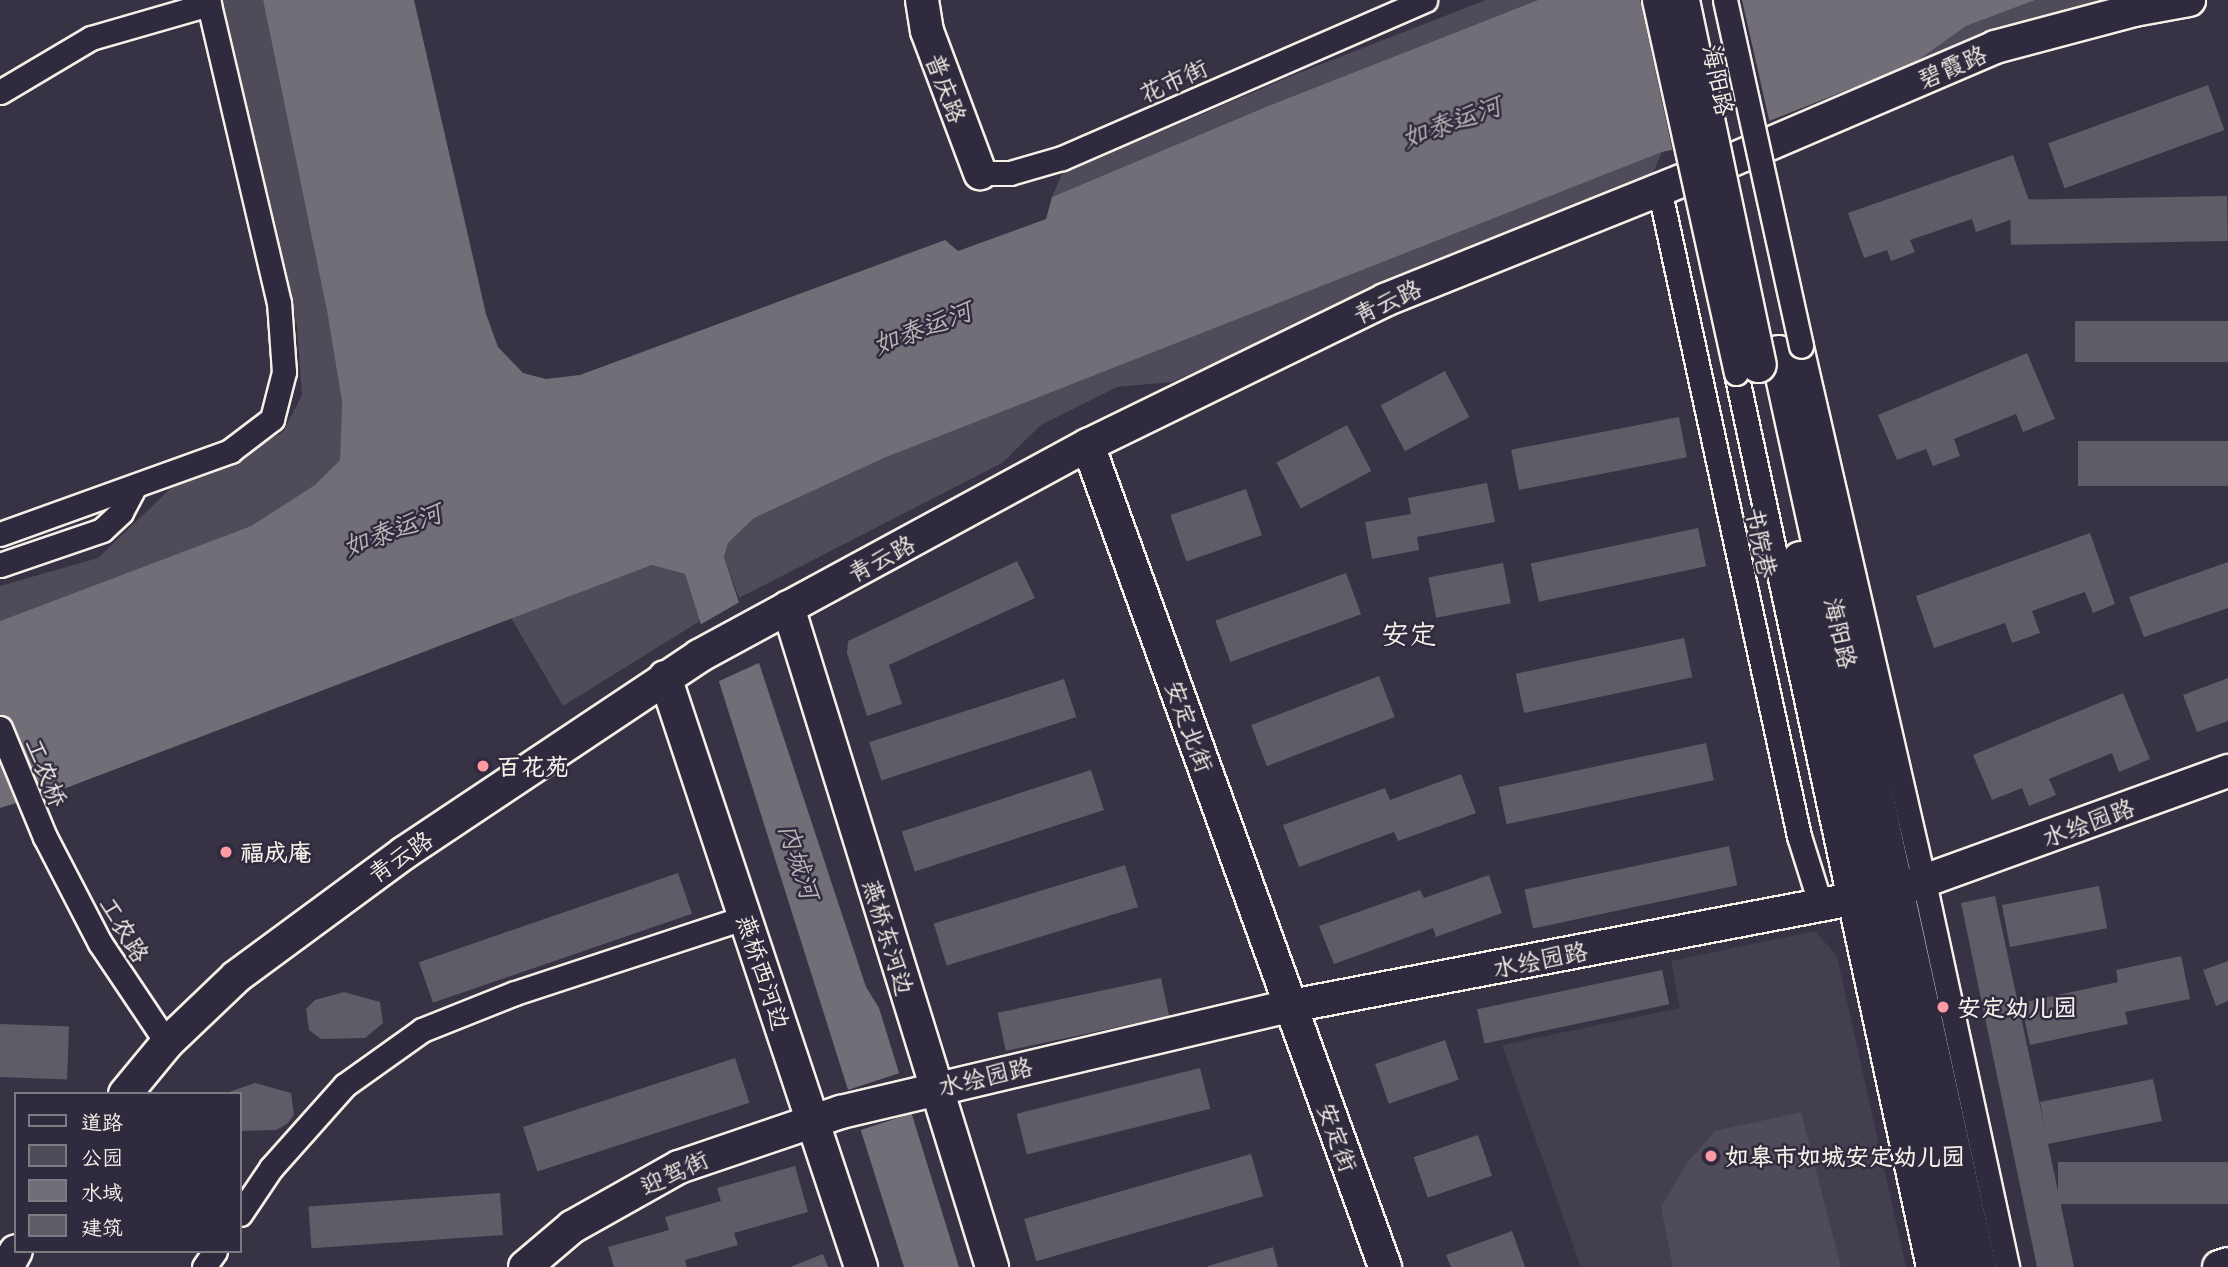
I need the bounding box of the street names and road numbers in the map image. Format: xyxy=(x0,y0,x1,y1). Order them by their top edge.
street label: 碧霞路 xyxy=(1913,39,1991,93)
street label: 海阳路 xyxy=(1697,42,1741,118)
street label: 普庆路 xyxy=(921,49,973,127)
street label: 花市街 xyxy=(1134,52,1212,108)
street label: 青云路 xyxy=(1348,273,1426,329)
street label: 书院巷 xyxy=(1740,504,1784,580)
street label: 青云路 xyxy=(842,528,920,588)
street label: 海阳路 xyxy=(1819,595,1863,671)
street label: 安定北街 xyxy=(1160,676,1220,776)
street label: 工农桥 xyxy=(20,733,74,811)
street label: 水绘园路 xyxy=(2038,792,2138,852)
street label: 青云路 xyxy=(362,824,438,888)
street label: 燕桥东河边 xyxy=(858,875,920,999)
street label: 工农路 xyxy=(94,891,156,967)
street label: 燕桥西河边 xyxy=(732,910,796,1034)
street label: 水绘园路 xyxy=(1490,936,1590,982)
street label: 水绘园路 xyxy=(935,1051,1035,1101)
street label: 安定街 xyxy=(1312,1098,1364,1176)
street label: 迎驾街 xyxy=(635,1144,713,1200)

